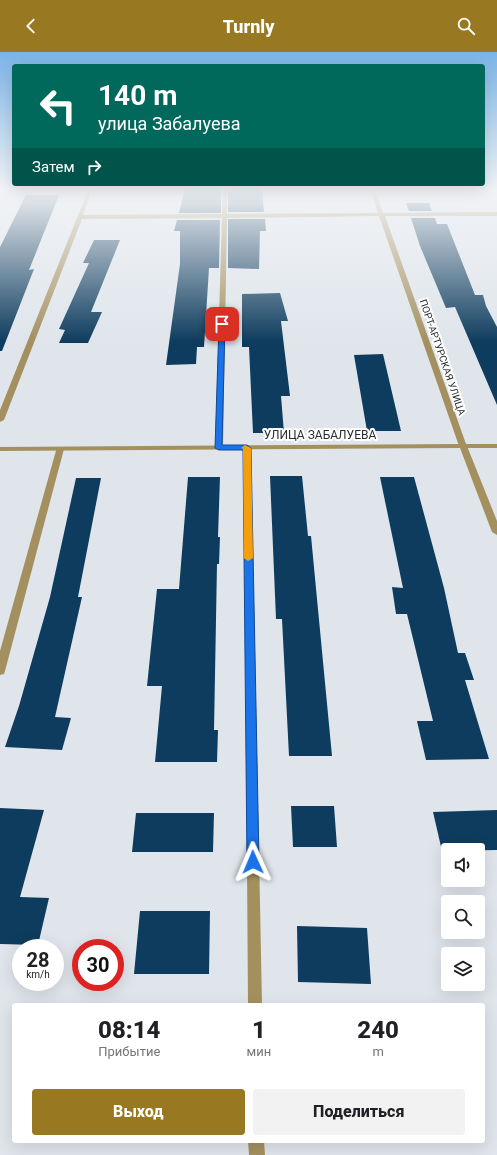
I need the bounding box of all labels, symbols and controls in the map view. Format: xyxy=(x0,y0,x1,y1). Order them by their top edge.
icon: back xyxy=(20,15,42,37)
icon: search xyxy=(455,15,477,37)
text: Turnly xyxy=(223,16,274,37)
text: 140 m xyxy=(98,79,177,112)
icon: left xyxy=(32,80,84,132)
text: улица Забалуева xyxy=(98,113,241,134)
icon: right xyxy=(83,156,105,178)
text: Затем xyxy=(32,158,75,176)
street label: ПОРТ-АРТУРСКАЯ УЛИЦА xyxy=(418,298,468,417)
pin xyxy=(205,307,239,341)
icon: arrive xyxy=(211,313,233,335)
street label: УЛИЦА ЗАБАЛУЕВА xyxy=(264,428,376,442)
position arrow xyxy=(232,841,274,883)
map controls xyxy=(441,843,485,991)
button: sound xyxy=(441,843,485,887)
button: search xyxy=(441,895,485,939)
speed limit sign: 30 xyxy=(72,939,124,991)
button: layers xyxy=(441,947,485,991)
text: 28 xyxy=(27,948,49,972)
text: km/h xyxy=(26,969,50,980)
text: 08:14 xyxy=(98,1016,160,1044)
text: 1 xyxy=(252,1016,266,1044)
text: 240 xyxy=(357,1016,399,1044)
text: Прибытие xyxy=(98,1044,160,1059)
text: мин xyxy=(247,1044,271,1059)
text: m xyxy=(372,1044,384,1059)
button: Выход xyxy=(32,1089,245,1135)
button: Поделиться xyxy=(253,1089,465,1135)

